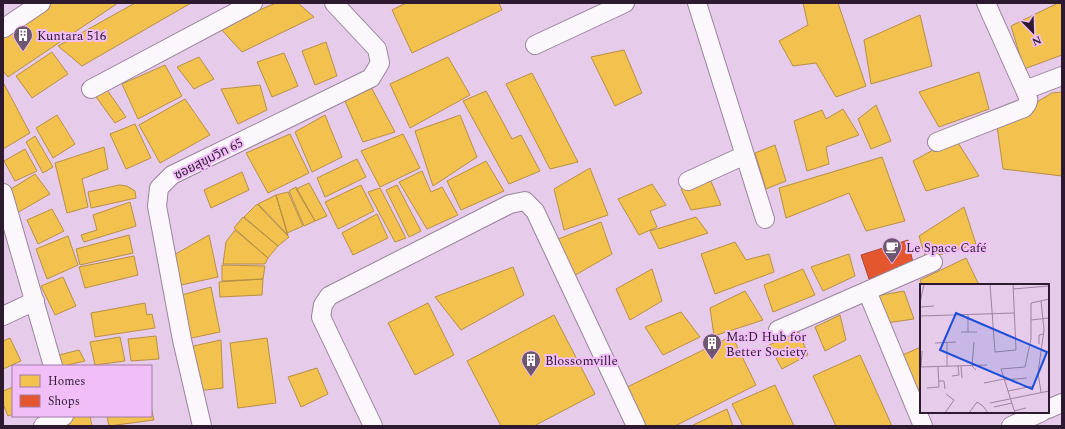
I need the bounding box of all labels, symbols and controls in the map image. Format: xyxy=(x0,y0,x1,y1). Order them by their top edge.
north arrow xyxy=(1013,12,1053,52)
building icon: Kuntara 516 xyxy=(12,24,34,52)
place label: Kuntara 516 xyxy=(37,26,107,46)
text: N xyxy=(1029,31,1044,50)
street label: ซอยสุขุมวิท 65 xyxy=(170,133,247,185)
cafe icon: Le Space Café xyxy=(881,236,903,264)
place label: Le Space Café xyxy=(906,238,987,258)
inset map xyxy=(920,284,1049,413)
place label: Ma:D Hub for Better Society xyxy=(726,327,807,362)
building icon: Ma:D Hub for Better Society xyxy=(701,332,723,360)
building icon: Blossomville xyxy=(520,349,542,377)
place label: Blossomville xyxy=(545,351,618,371)
legend xyxy=(12,365,152,417)
text: Homes xyxy=(48,372,86,391)
text: Shops xyxy=(48,392,80,411)

